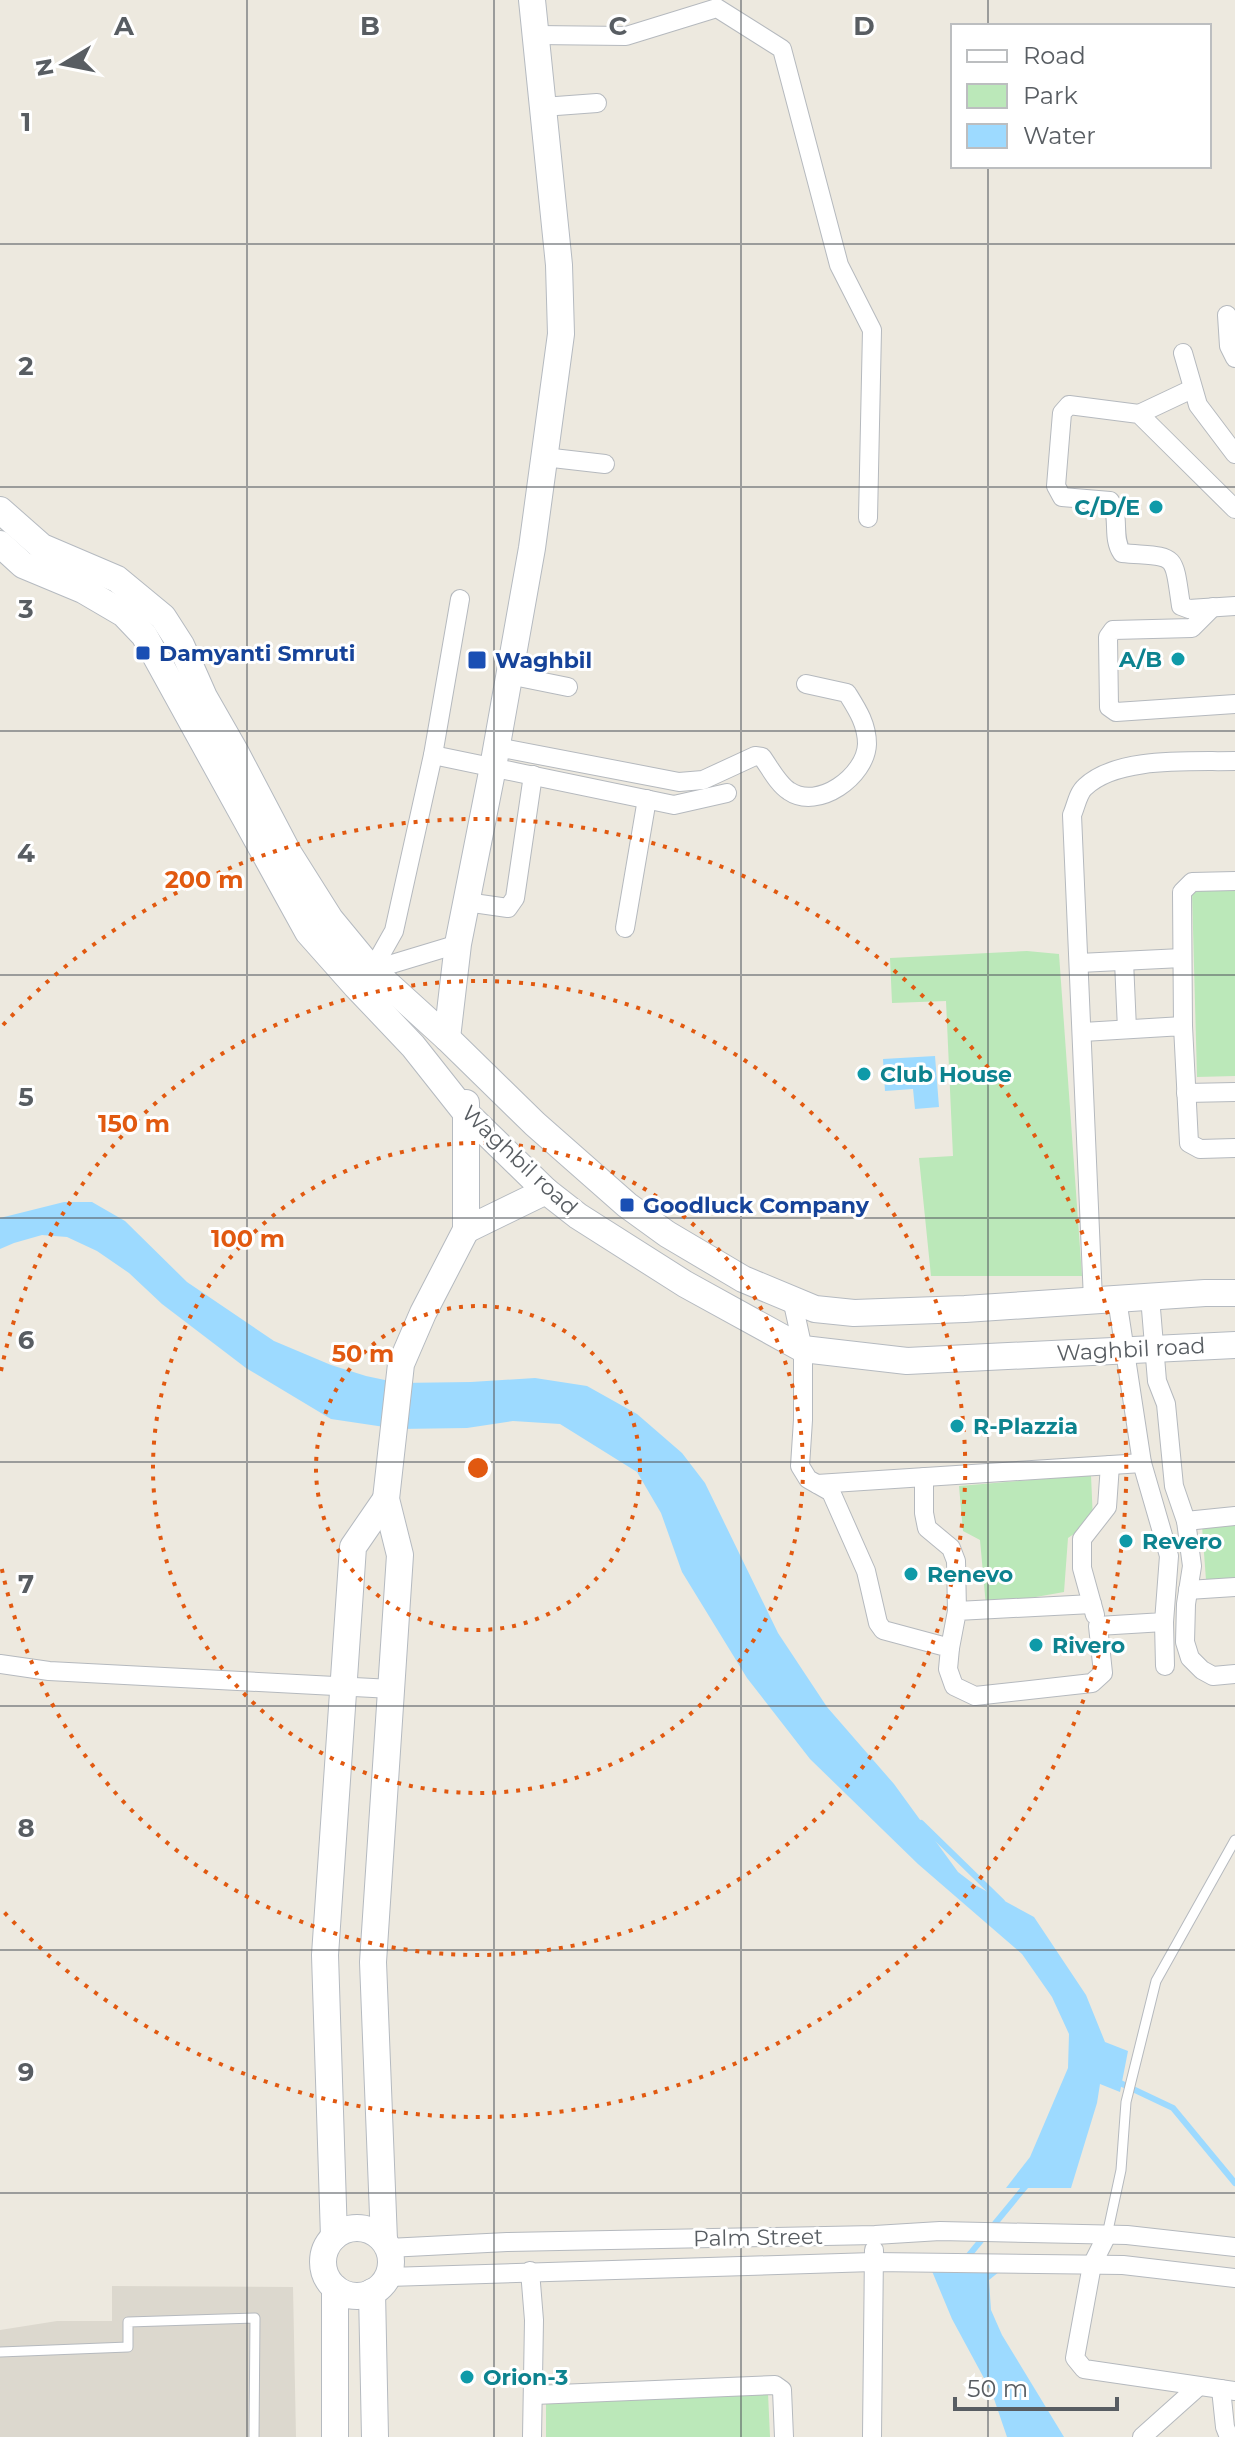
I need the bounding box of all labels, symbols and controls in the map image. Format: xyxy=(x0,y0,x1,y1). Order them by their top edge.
text: A xyxy=(113,10,135,42)
text: B xyxy=(360,10,380,42)
text: C xyxy=(609,10,628,42)
text: D xyxy=(853,10,875,42)
north arrow xyxy=(24,24,104,104)
legend xyxy=(951,24,1211,168)
text: Road xyxy=(1023,41,1086,70)
text: N xyxy=(30,56,60,78)
text: Park xyxy=(1023,81,1078,110)
text: 1 xyxy=(21,106,31,138)
text: Water xyxy=(1023,121,1096,150)
text: 2 xyxy=(18,350,34,382)
place label: C/D/E xyxy=(1074,494,1140,521)
marker: C/D/E xyxy=(1147,498,1165,516)
text: 3 xyxy=(17,593,34,625)
place label: Damyanti Smruti xyxy=(159,640,355,667)
marker: Damyanti Smruti xyxy=(134,644,152,662)
place label: A/B xyxy=(1118,646,1162,673)
place label: Waghbil xyxy=(495,647,592,674)
marker: Waghbil xyxy=(466,649,488,671)
marker: A/B xyxy=(1169,650,1187,668)
text: 4 xyxy=(17,837,35,869)
text: 200 m xyxy=(165,865,243,894)
place label: Club House xyxy=(880,1061,1012,1088)
marker: Club House xyxy=(855,1065,873,1083)
text: 5 xyxy=(18,1081,34,1113)
street label: Waghbil road xyxy=(456,1100,583,1221)
text: 150 m xyxy=(98,1109,170,1138)
place label: Goodluck Company xyxy=(643,1192,870,1219)
marker: Goodluck Company xyxy=(618,1196,636,1214)
text: 100 m xyxy=(211,1224,285,1253)
text: 6 xyxy=(18,1324,35,1356)
street label: Waghbil road xyxy=(1056,1332,1206,1367)
text: 50 m xyxy=(332,1339,394,1368)
place label: R-Plazzia xyxy=(973,1413,1078,1440)
marker: R-Plazzia xyxy=(948,1417,966,1435)
centre of rings xyxy=(464,1454,492,1482)
place label: Revero xyxy=(1142,1528,1222,1555)
marker: Revero xyxy=(1117,1532,1135,1550)
place label: Renevo xyxy=(927,1561,1013,1588)
marker: Renevo xyxy=(902,1565,920,1583)
text: 7 xyxy=(18,1568,34,1600)
place label: Rivero xyxy=(1052,1632,1125,1659)
marker: Rivero xyxy=(1027,1636,1045,1654)
text: 8 xyxy=(17,1812,35,1844)
text: 9 xyxy=(18,2056,34,2088)
street label: Palm Street xyxy=(693,2223,823,2252)
scale bar xyxy=(955,2361,1117,2411)
place label: Orion-3 xyxy=(483,2364,568,2391)
marker: Orion-3 xyxy=(458,2368,476,2386)
text: 50 m xyxy=(967,2374,1028,2403)

